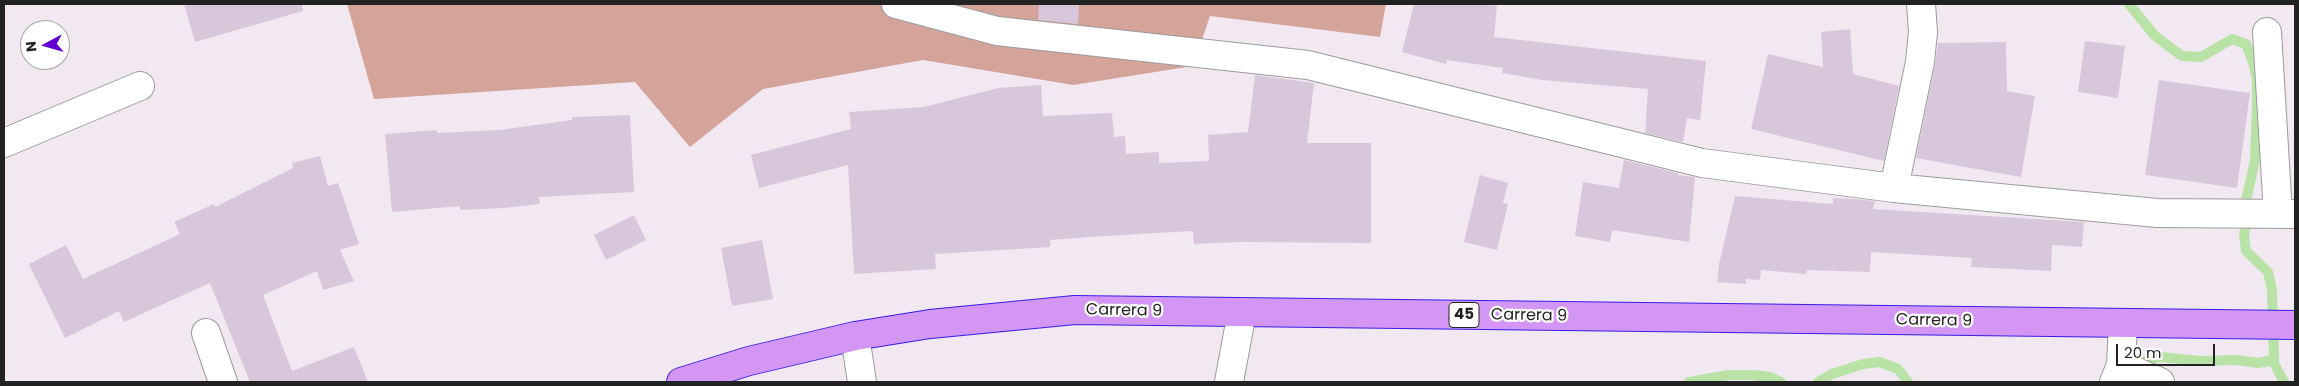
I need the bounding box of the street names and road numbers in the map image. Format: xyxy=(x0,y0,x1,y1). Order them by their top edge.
street label: Carrera 9 xyxy=(1086,301,1162,321)
road number: 45 xyxy=(1449,302,1479,328)
street label: Carrera 9 xyxy=(1491,306,1567,326)
street label: Carrera 9 xyxy=(1896,311,1972,331)

